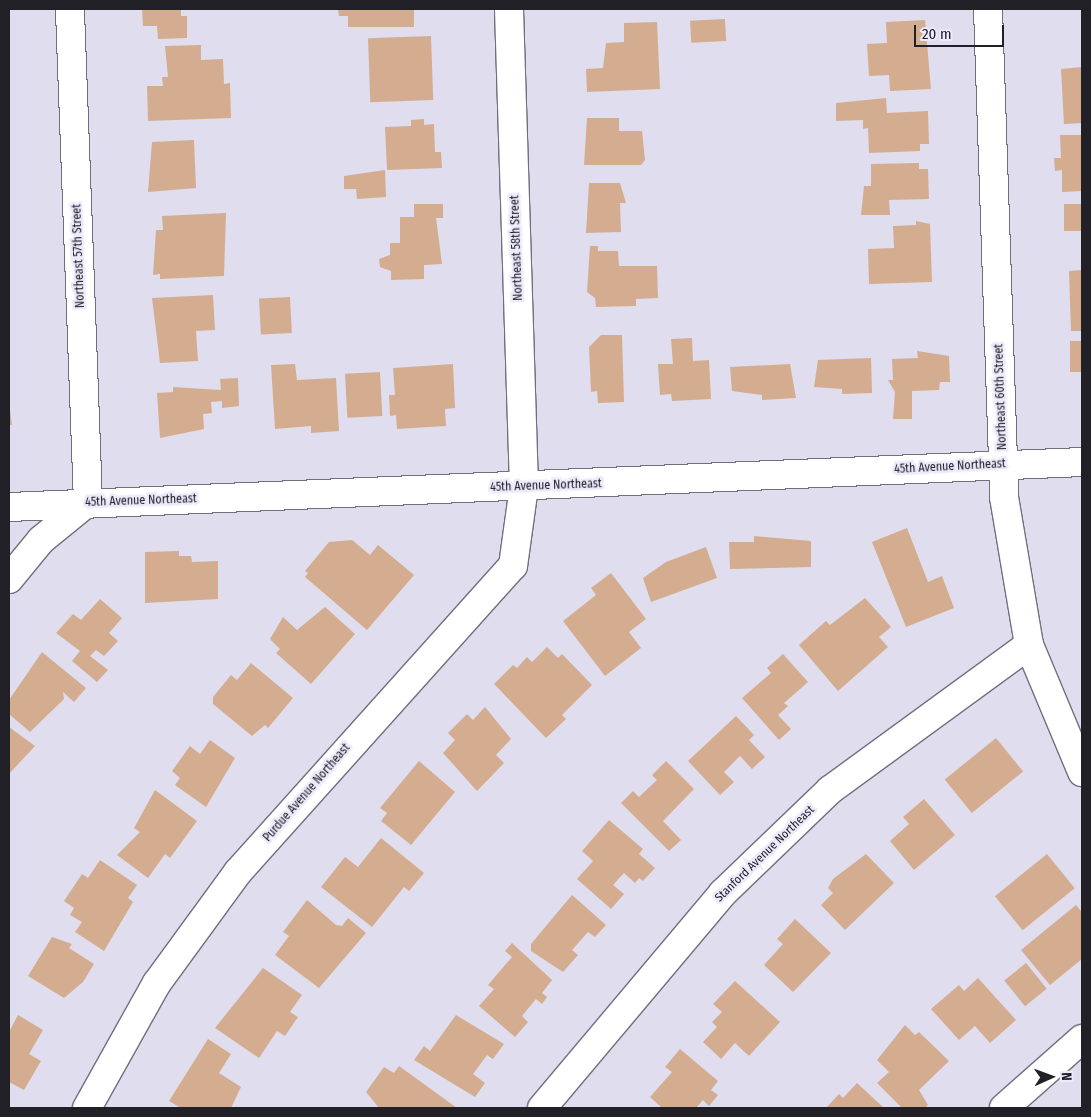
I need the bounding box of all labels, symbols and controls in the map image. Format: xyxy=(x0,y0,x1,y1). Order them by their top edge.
scale bar xyxy=(916,15,1006,47)
text: 20 m xyxy=(922,25,952,43)
street label: Northeast 58th Street xyxy=(508,195,526,301)
street label: Northeast 57th Street xyxy=(70,204,88,308)
street label: Northeast 60th Street xyxy=(992,344,1010,450)
street label: 45th Avenue Northeast xyxy=(894,457,1006,477)
street label: 45th Avenue Northeast xyxy=(490,477,602,495)
street label: 45th Avenue Northeast xyxy=(85,492,197,510)
street label: Purdue Avenue Northeast xyxy=(261,741,353,845)
street label: Stanford Avenue Northeast xyxy=(712,803,818,905)
north arrow xyxy=(1026,1052,1076,1102)
text: N xyxy=(1058,1072,1075,1081)

